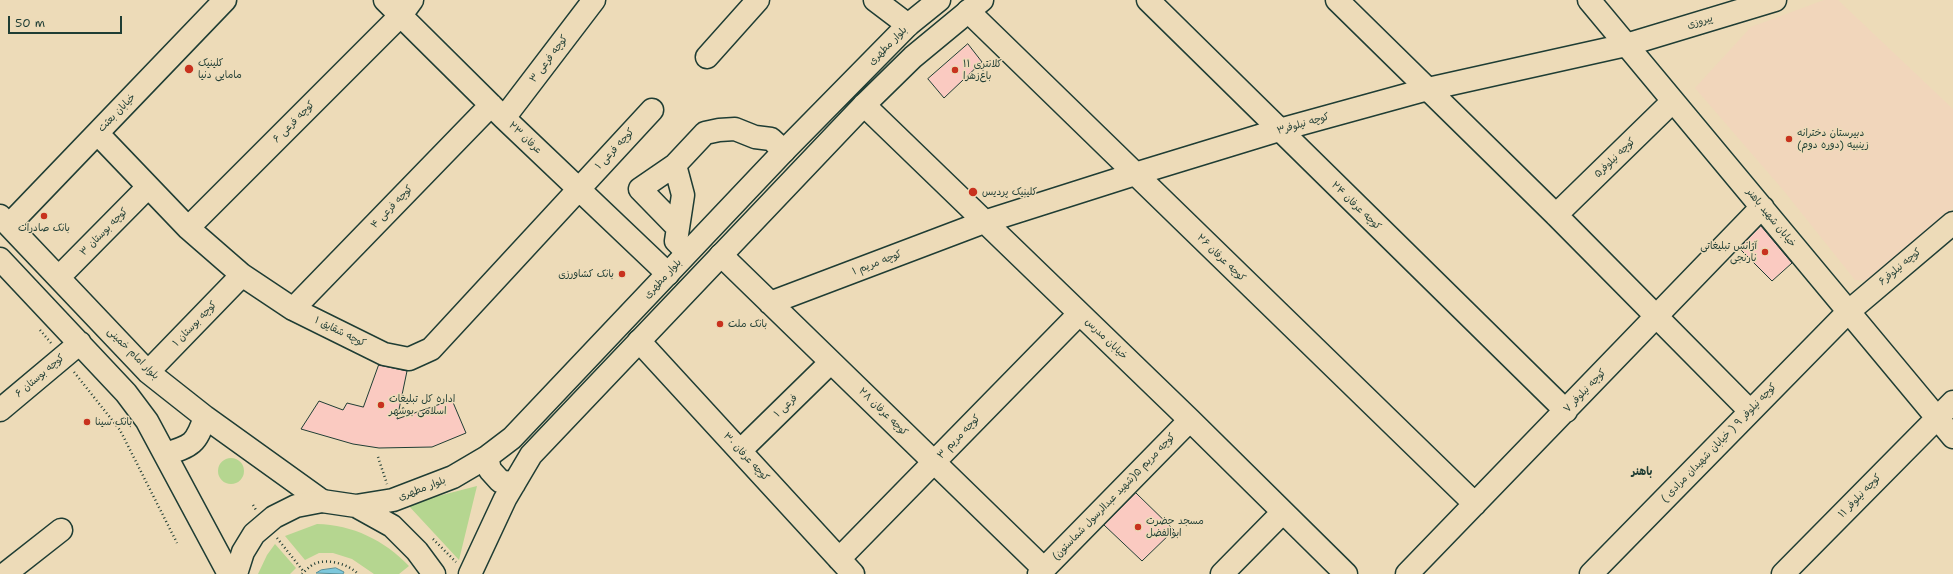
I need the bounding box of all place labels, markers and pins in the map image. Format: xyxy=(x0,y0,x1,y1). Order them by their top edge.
place label: کلینیک مامایی دنیا xyxy=(198,57,242,80)
place label: کلانتری ۱۱ باغ‌زهرا xyxy=(963,58,1002,82)
marker: کلینیک مامایی دنیا xyxy=(183,63,195,75)
marker: کلانتری ۱۱ باغ‌زهرا xyxy=(950,65,960,75)
place label: دبیرستان دخترانه زینبیه (دوره دوم) xyxy=(1797,127,1869,150)
marker: دبیرستان دخترانه زینبیه (دوره دوم) xyxy=(1784,134,1794,144)
marker: کلینیک پردیس xyxy=(967,186,979,198)
place label: کلینیک پردیس xyxy=(982,186,1037,198)
marker: بانک صادرات xyxy=(39,211,49,221)
place label: بانک صادرات xyxy=(18,222,70,234)
place label: آژانس تبلیغاتی نارنجی xyxy=(1700,240,1757,264)
marker: آژانس تبلیغاتی نارنجی xyxy=(1760,247,1770,257)
place label: بانک کشاورزی xyxy=(558,268,614,280)
marker: بانک کشاورزی xyxy=(617,269,627,279)
place label: بانک ملت xyxy=(728,318,767,330)
marker: بانک ملت xyxy=(715,319,725,329)
place label: اداره کل تبلیغات اسلامی بوشهر xyxy=(389,393,455,416)
marker: اداره کل تبلیغات اسلامی بوشهر xyxy=(376,400,386,410)
place label: بانک سینا xyxy=(95,416,132,428)
marker: بانک سینا xyxy=(82,417,92,427)
place label: مسجد حضرت ابوالفضل xyxy=(1146,515,1204,538)
marker: مسجد حضرت ابوالفضل xyxy=(1133,522,1143,532)

